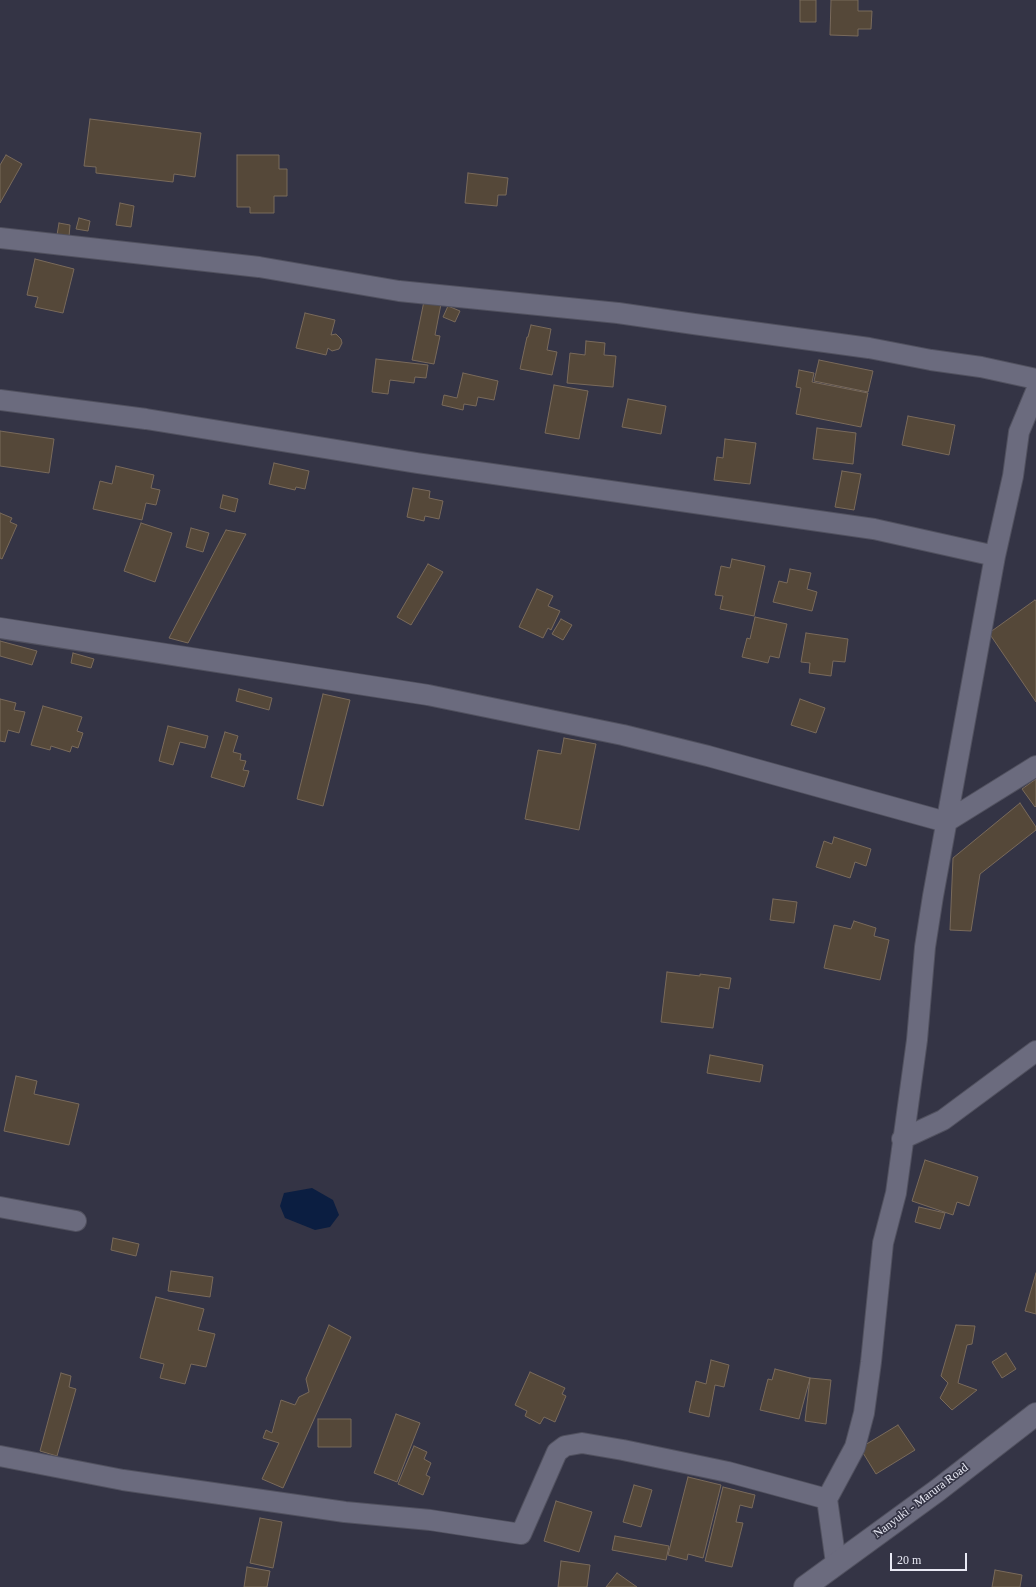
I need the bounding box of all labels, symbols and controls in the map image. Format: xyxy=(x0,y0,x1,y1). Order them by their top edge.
street label: Nanyuki - Marura Road xyxy=(871,1461,971,1541)
scale bar xyxy=(892,1545,969,1571)
text: 20 m xyxy=(897,1553,921,1567)

